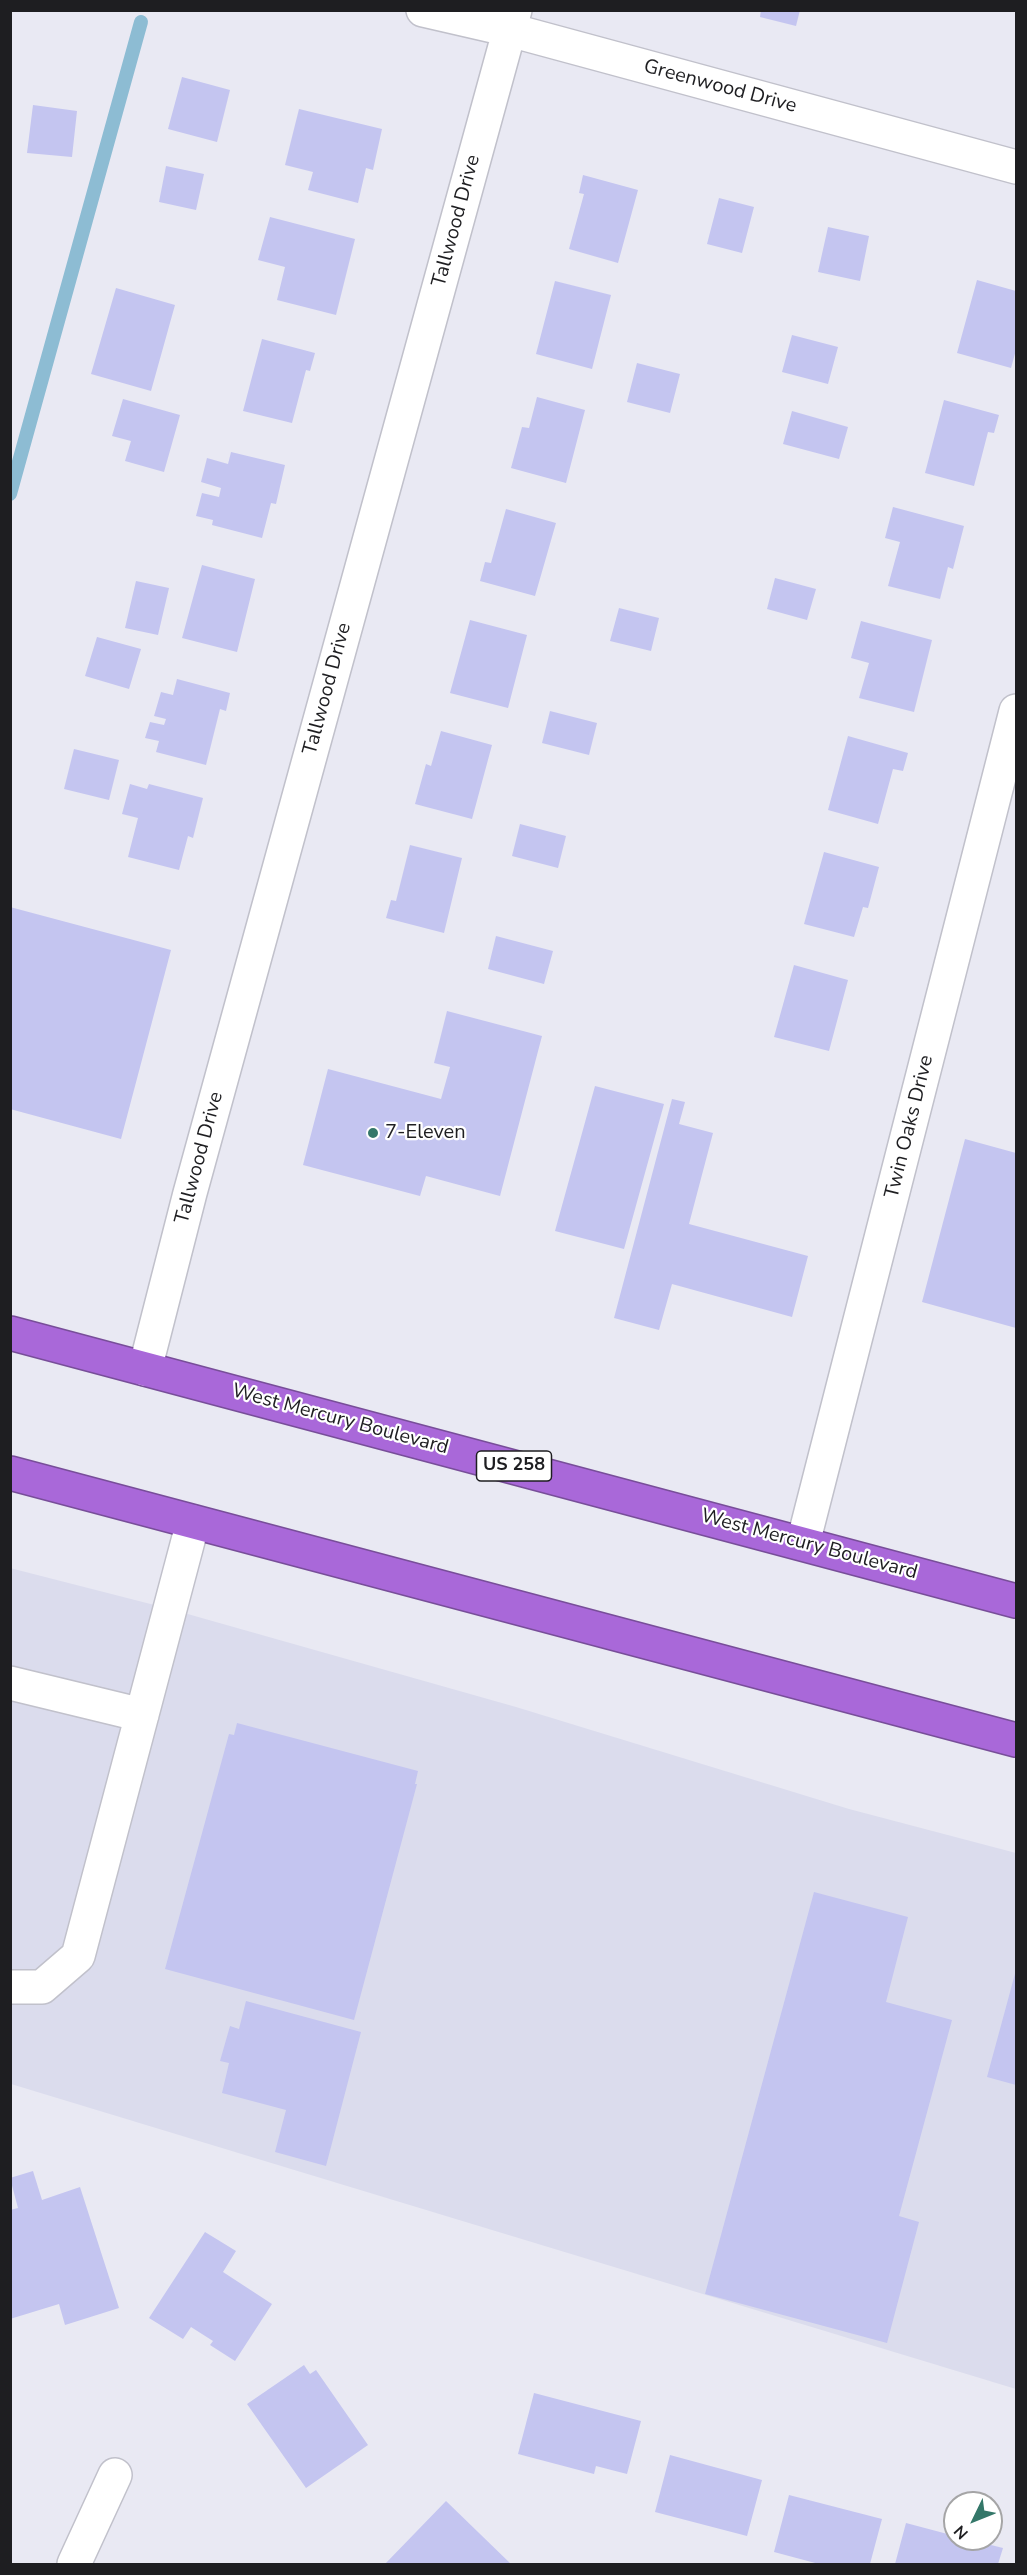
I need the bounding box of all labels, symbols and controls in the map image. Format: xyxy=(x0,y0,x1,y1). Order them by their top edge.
street label: Greenwood Drive xyxy=(641,55,799,119)
street label: Tallwood Drive xyxy=(428,152,486,290)
street label: Tallwood Drive xyxy=(299,620,357,758)
street label: Twin Oaks Drive xyxy=(881,1053,939,1201)
street label: Tallwood Drive xyxy=(171,1089,229,1227)
place label: 7-Eleven xyxy=(385,1121,466,1145)
marker: 7-Eleven xyxy=(366,1126,380,1140)
street label: West Mercury Boulevard xyxy=(229,1380,451,1460)
road number: US 258 xyxy=(476,1451,552,1481)
street label: West Mercury Boulevard xyxy=(698,1505,920,1585)
north arrow xyxy=(943,2491,1003,2551)
text: N xyxy=(949,2520,973,2544)

